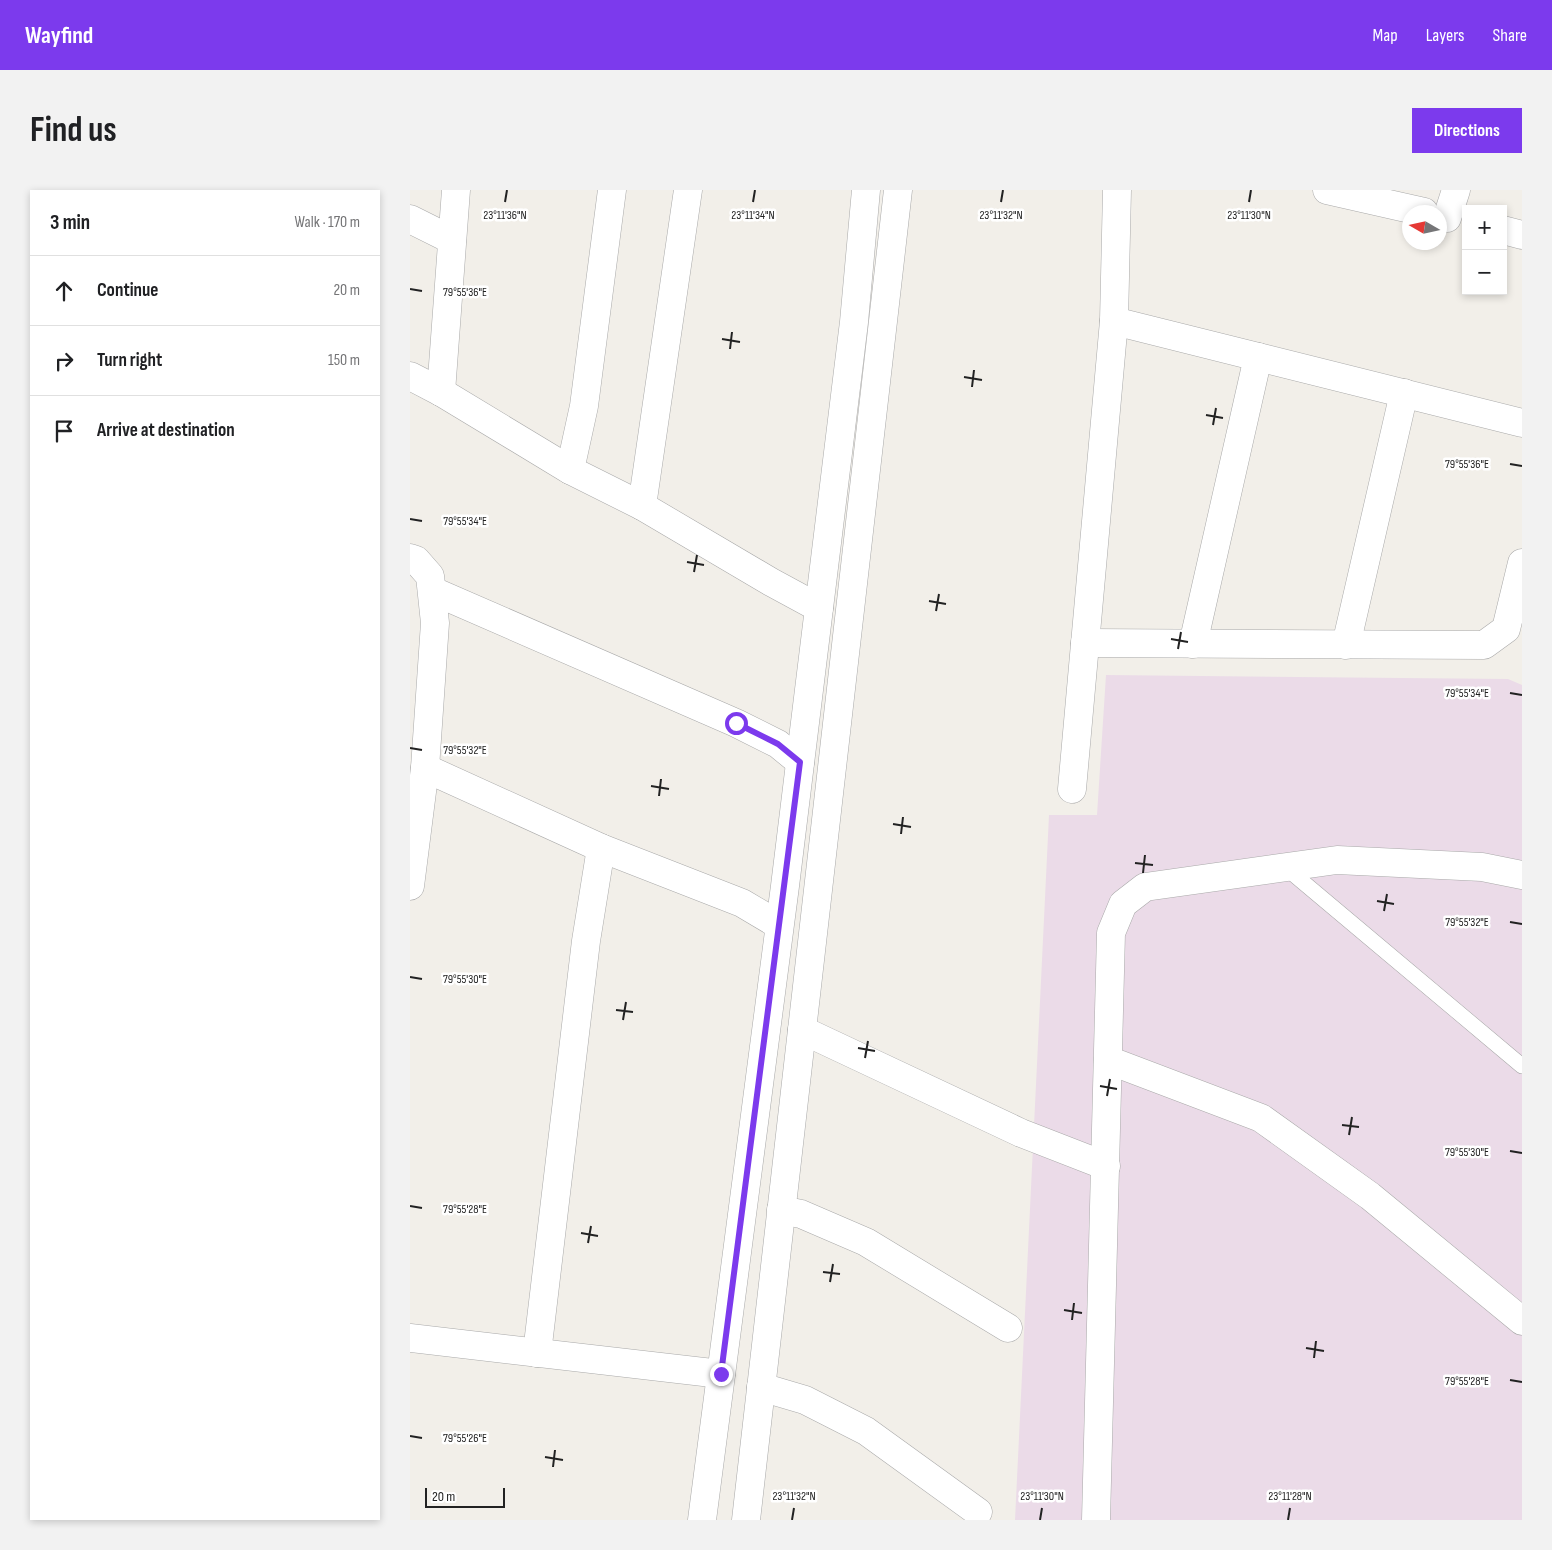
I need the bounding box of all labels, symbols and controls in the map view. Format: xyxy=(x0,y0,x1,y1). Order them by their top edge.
text: Wayfind xyxy=(25,21,93,50)
text: Map xyxy=(1373,25,1398,46)
text: Layers xyxy=(1426,25,1465,46)
text: Share xyxy=(1493,25,1527,46)
button: Directions xyxy=(1412,108,1522,153)
text: Find us xyxy=(30,109,117,152)
north arrow xyxy=(1402,205,1447,250)
map controls xyxy=(1462,205,1507,295)
button: + xyxy=(1462,205,1507,250)
text: 23°11'36"N xyxy=(483,208,527,223)
text: 23°11'34"N xyxy=(731,208,775,223)
text: 23°11'32"N xyxy=(979,208,1023,223)
text: 23°11'30"N xyxy=(1227,208,1271,223)
text: 3 min xyxy=(50,210,90,235)
text: Walk · 170 m xyxy=(295,213,360,232)
button: − xyxy=(1462,250,1507,295)
icon: ahead xyxy=(50,277,78,305)
text: Continue xyxy=(97,279,158,302)
text: 20 m xyxy=(333,281,360,300)
text: 79°55'36"E xyxy=(443,285,487,300)
icon: right xyxy=(50,347,78,375)
text: Turn right xyxy=(97,349,162,372)
text: 150 m xyxy=(328,351,360,370)
icon: arrive xyxy=(50,417,78,445)
text: Arrive at destination xyxy=(97,419,235,442)
text: 79°55'36"E xyxy=(1445,457,1489,472)
text: 79°55'34"E xyxy=(443,514,487,529)
text: 79°55'34"E xyxy=(1445,686,1489,701)
route start xyxy=(725,712,748,735)
text: 79°55'32"E xyxy=(443,743,487,758)
text: 79°55'32"E xyxy=(1445,915,1489,930)
text: 79°55'30"E xyxy=(443,972,487,987)
text: 79°55'30"E xyxy=(1445,1145,1489,1160)
text: 79°55'28"E xyxy=(443,1202,487,1217)
route end xyxy=(710,1363,733,1386)
text: 79°55'28"E xyxy=(1445,1374,1489,1389)
text: 79°55'26"E xyxy=(443,1431,487,1446)
scale bar xyxy=(425,1485,505,1508)
text: 20 m xyxy=(432,1488,455,1505)
text: 23°11'32"N xyxy=(772,1489,816,1504)
text: 23°11'30"N xyxy=(1020,1489,1064,1504)
text: 23°11'28"N xyxy=(1268,1489,1312,1504)

